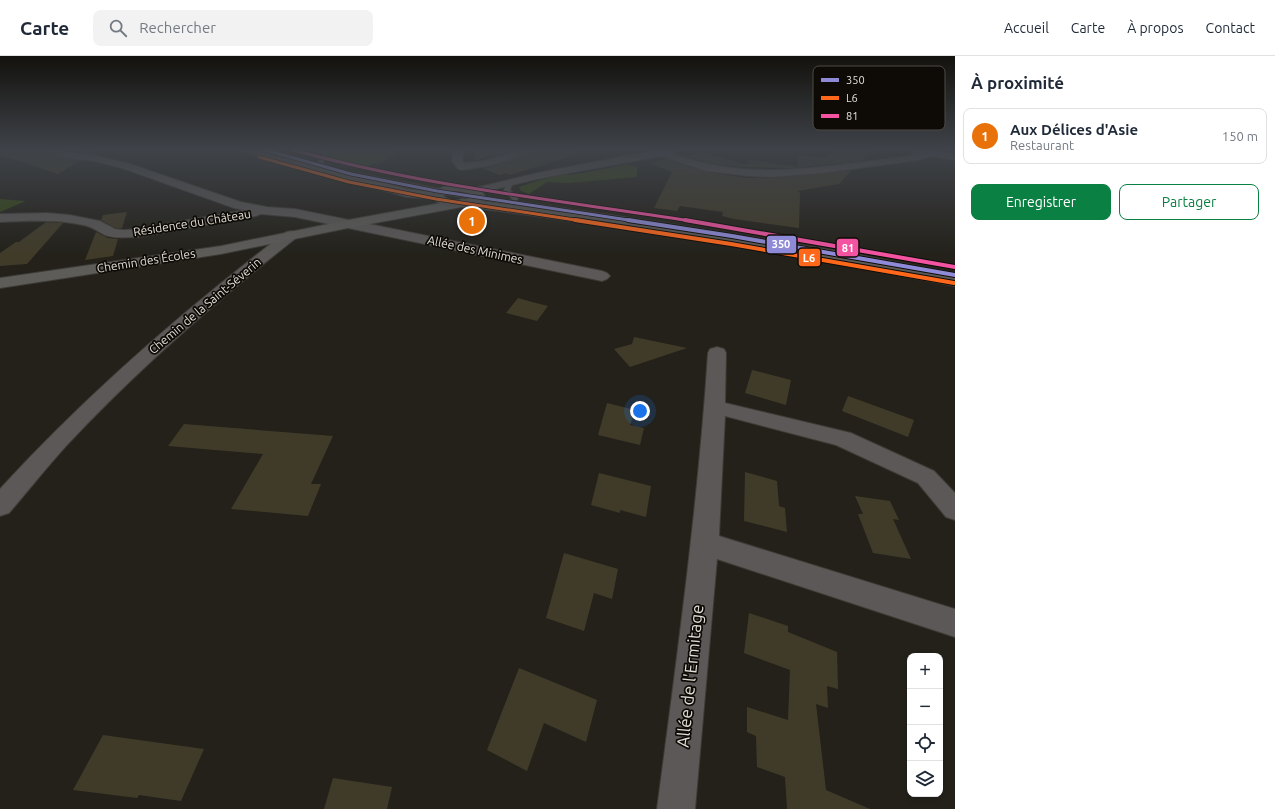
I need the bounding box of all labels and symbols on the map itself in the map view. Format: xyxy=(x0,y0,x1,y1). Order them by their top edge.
legend xyxy=(813,66,945,130)
text: 350 xyxy=(846,74,865,86)
text: L6 xyxy=(846,92,858,104)
text: 81 xyxy=(846,110,858,122)
pin: 1 xyxy=(459,206,485,236)
street label: Résidence du Château xyxy=(132,207,252,238)
street label: Allée des Minimes xyxy=(426,233,524,266)
line badge: 350 xyxy=(766,235,797,254)
text: 350 xyxy=(772,238,790,250)
line badge: 81 xyxy=(836,238,859,257)
text: 81 xyxy=(842,242,854,254)
street label: Chemin des Écoles xyxy=(96,246,196,275)
line badge: L6 xyxy=(798,248,821,267)
text: L6 xyxy=(803,252,815,264)
street label: Chemin de la Saint-Séverin xyxy=(146,255,263,356)
your location xyxy=(630,401,650,421)
street label: Allée de l'Ermitage xyxy=(673,603,706,748)

